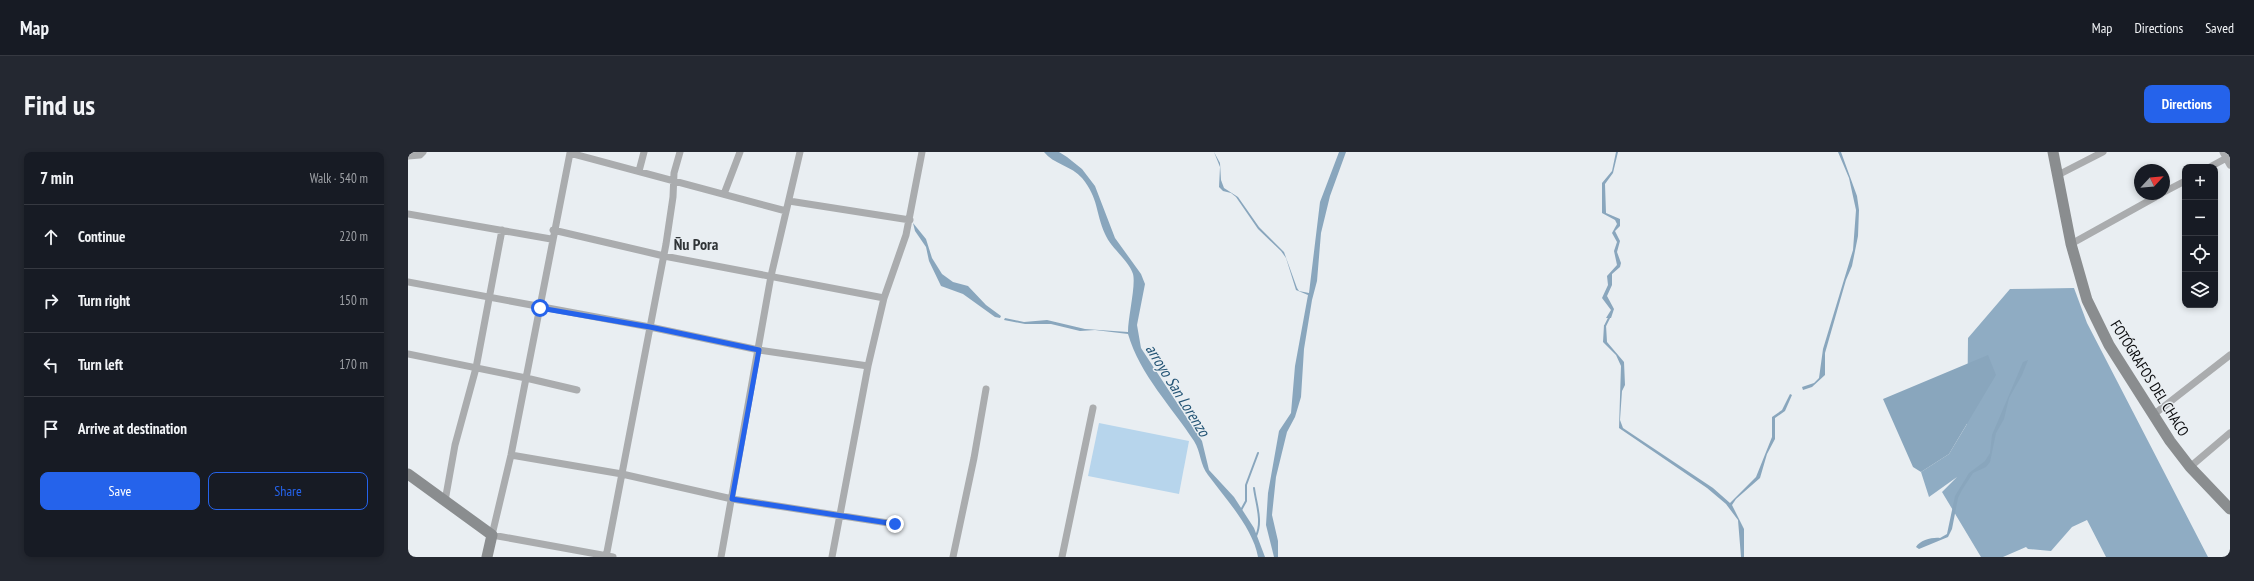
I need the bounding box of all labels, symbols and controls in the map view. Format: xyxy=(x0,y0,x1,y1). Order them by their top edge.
text: Map xyxy=(20,16,49,40)
text: Map xyxy=(2092,19,2112,37)
text: Directions xyxy=(2134,19,2183,37)
text: Saved xyxy=(2205,19,2234,37)
button: Directions xyxy=(2144,85,2230,123)
text: Find us xyxy=(24,86,95,123)
north arrow xyxy=(2134,164,2170,200)
map controls xyxy=(2182,164,2218,308)
button: + xyxy=(2182,164,2218,200)
text: 7 min xyxy=(40,167,74,189)
text: Walk · 540 m xyxy=(310,170,368,187)
button: − xyxy=(2182,200,2218,236)
icon: ahead xyxy=(40,226,62,248)
text: Continue xyxy=(78,227,125,246)
text: 220 m xyxy=(339,228,368,245)
district label: Ñu Pora xyxy=(674,234,719,254)
button: locate xyxy=(2182,236,2218,272)
button: layers xyxy=(2182,272,2218,308)
icon: right xyxy=(40,290,62,312)
text: Turn right xyxy=(78,291,130,310)
text: 150 m xyxy=(339,292,368,309)
route start xyxy=(531,299,549,317)
street label: FOTÓGRAFOS DEL CHACO xyxy=(2107,316,2193,440)
water label: arroyo San Lorenzo xyxy=(1142,340,1215,441)
icon: left xyxy=(40,354,62,376)
text: Turn left xyxy=(78,355,123,374)
text: 170 m xyxy=(339,356,368,373)
icon: arrive xyxy=(40,418,62,440)
text: Arrive at destination xyxy=(78,419,187,438)
button: Save xyxy=(40,472,200,510)
button: Share xyxy=(208,472,368,510)
route end xyxy=(886,515,904,533)

